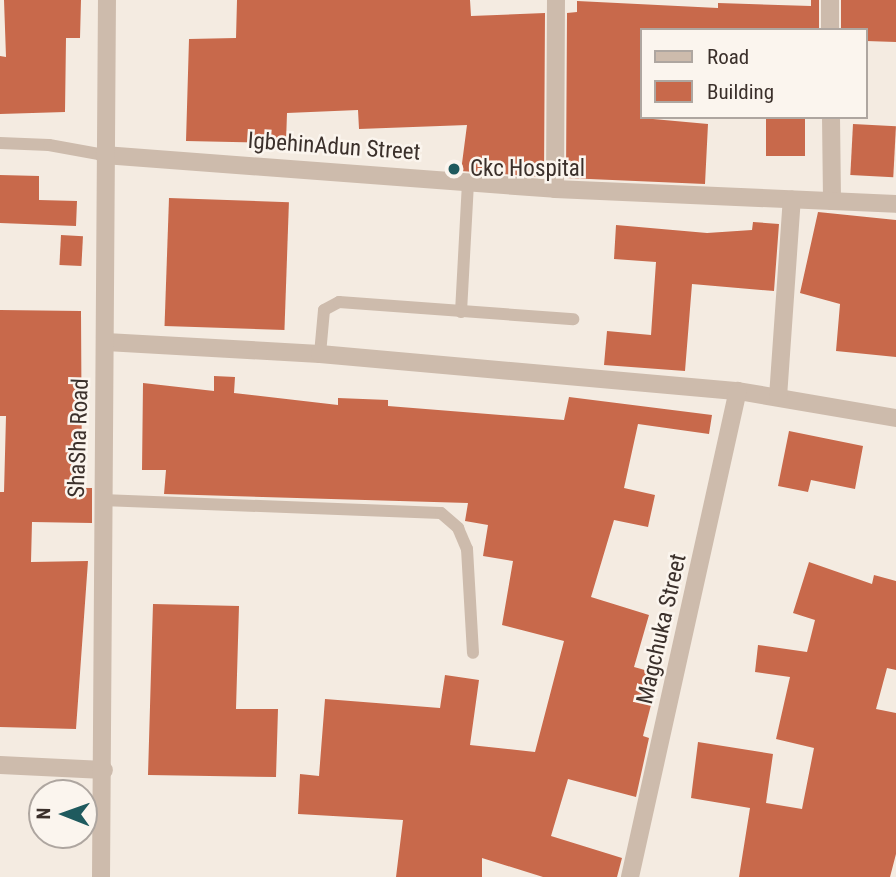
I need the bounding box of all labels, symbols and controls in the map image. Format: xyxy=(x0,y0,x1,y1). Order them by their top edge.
legend xyxy=(640,28,868,119)
text: Road xyxy=(707,45,749,69)
text: Building xyxy=(707,80,774,104)
street label: IgbehinAdun Street xyxy=(247,127,421,167)
place label: Ckc Hospital xyxy=(470,155,585,183)
marker: Ckc Hospital xyxy=(444,159,464,179)
street label: ShaSha Road xyxy=(63,378,95,498)
street label: Magchuka Street xyxy=(631,551,693,707)
north arrow xyxy=(28,779,98,849)
text: N xyxy=(32,808,55,820)

